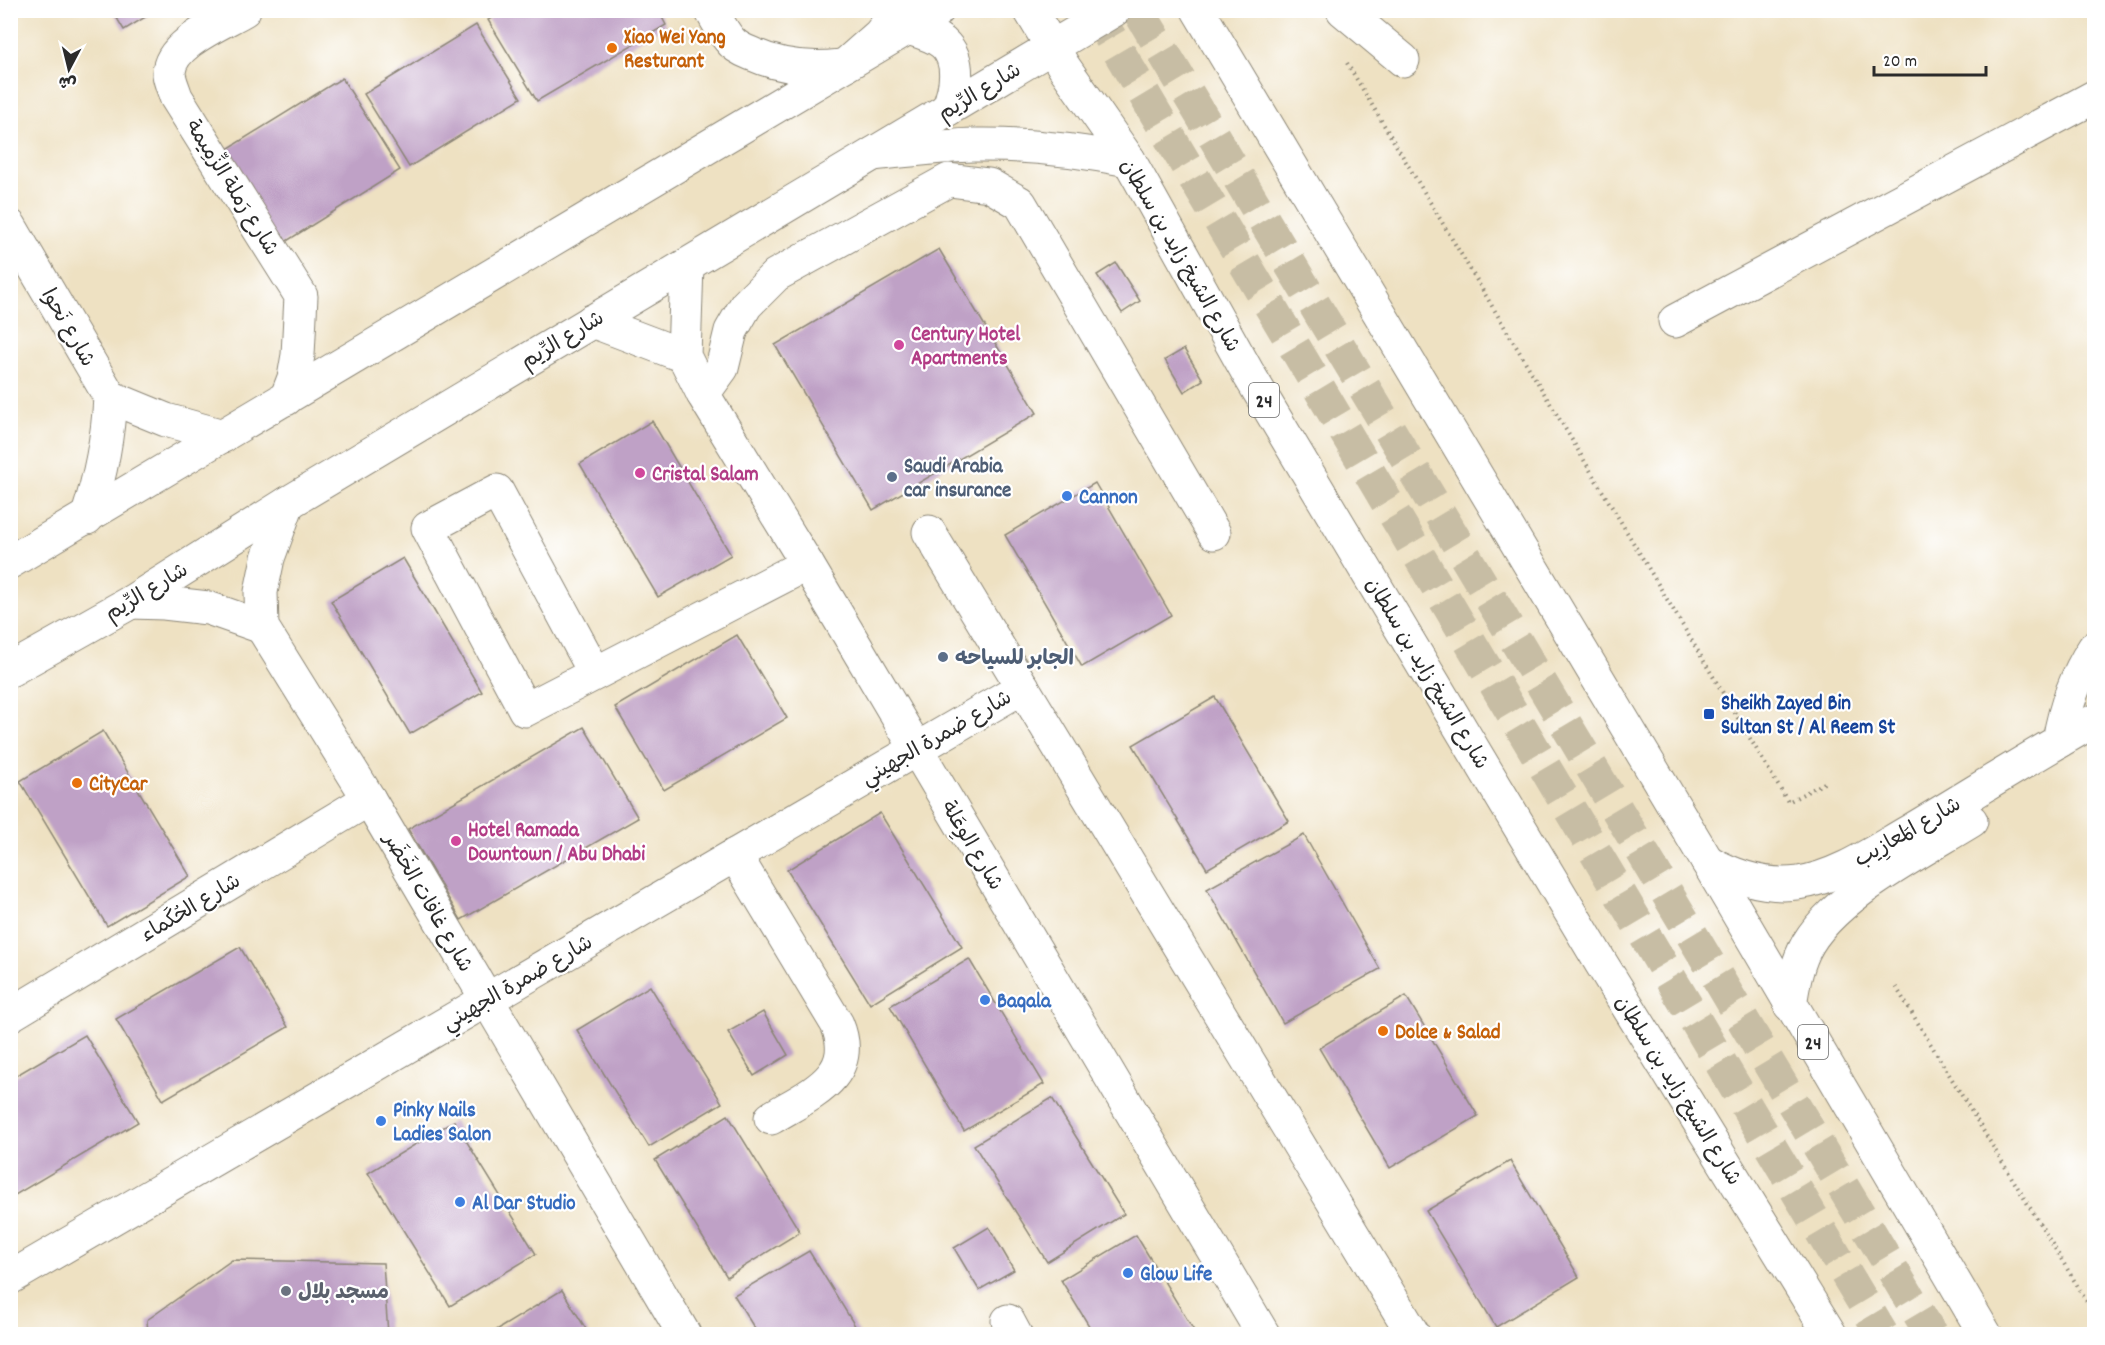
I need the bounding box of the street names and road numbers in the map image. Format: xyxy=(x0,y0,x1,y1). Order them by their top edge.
street label: شارع الرِّيم xyxy=(933,57,1028,130)
street label: شارع رَملة الزِّمِيمة xyxy=(176,114,286,263)
street label: شارع الشيخ زايد بن سلطان xyxy=(1111,154,1246,359)
street label: شارع نَحوا xyxy=(32,284,101,373)
street label: شارع الرِّيم xyxy=(516,305,611,378)
road number: 24 xyxy=(1249,383,1279,417)
street label: شارع الرِّيم xyxy=(100,557,195,630)
street label: شارع الشيخ زايد بن سلطان xyxy=(1356,573,1495,776)
street label: شارع ضمرة الجهيني xyxy=(857,684,1019,796)
street label: شارع المَعازِيب xyxy=(1849,791,1968,876)
street label: شارع الوِعَلة xyxy=(932,796,1009,897)
street label: شارع غافات الخَضَر xyxy=(373,826,480,979)
street label: شارع الحُكَماء xyxy=(135,867,247,951)
street label: شارع ضمرة الجهيني xyxy=(438,929,600,1041)
street label: شارع الشيخ زايد بن سلطان xyxy=(1606,991,1747,1192)
road number: 24 xyxy=(1798,1025,1828,1059)

